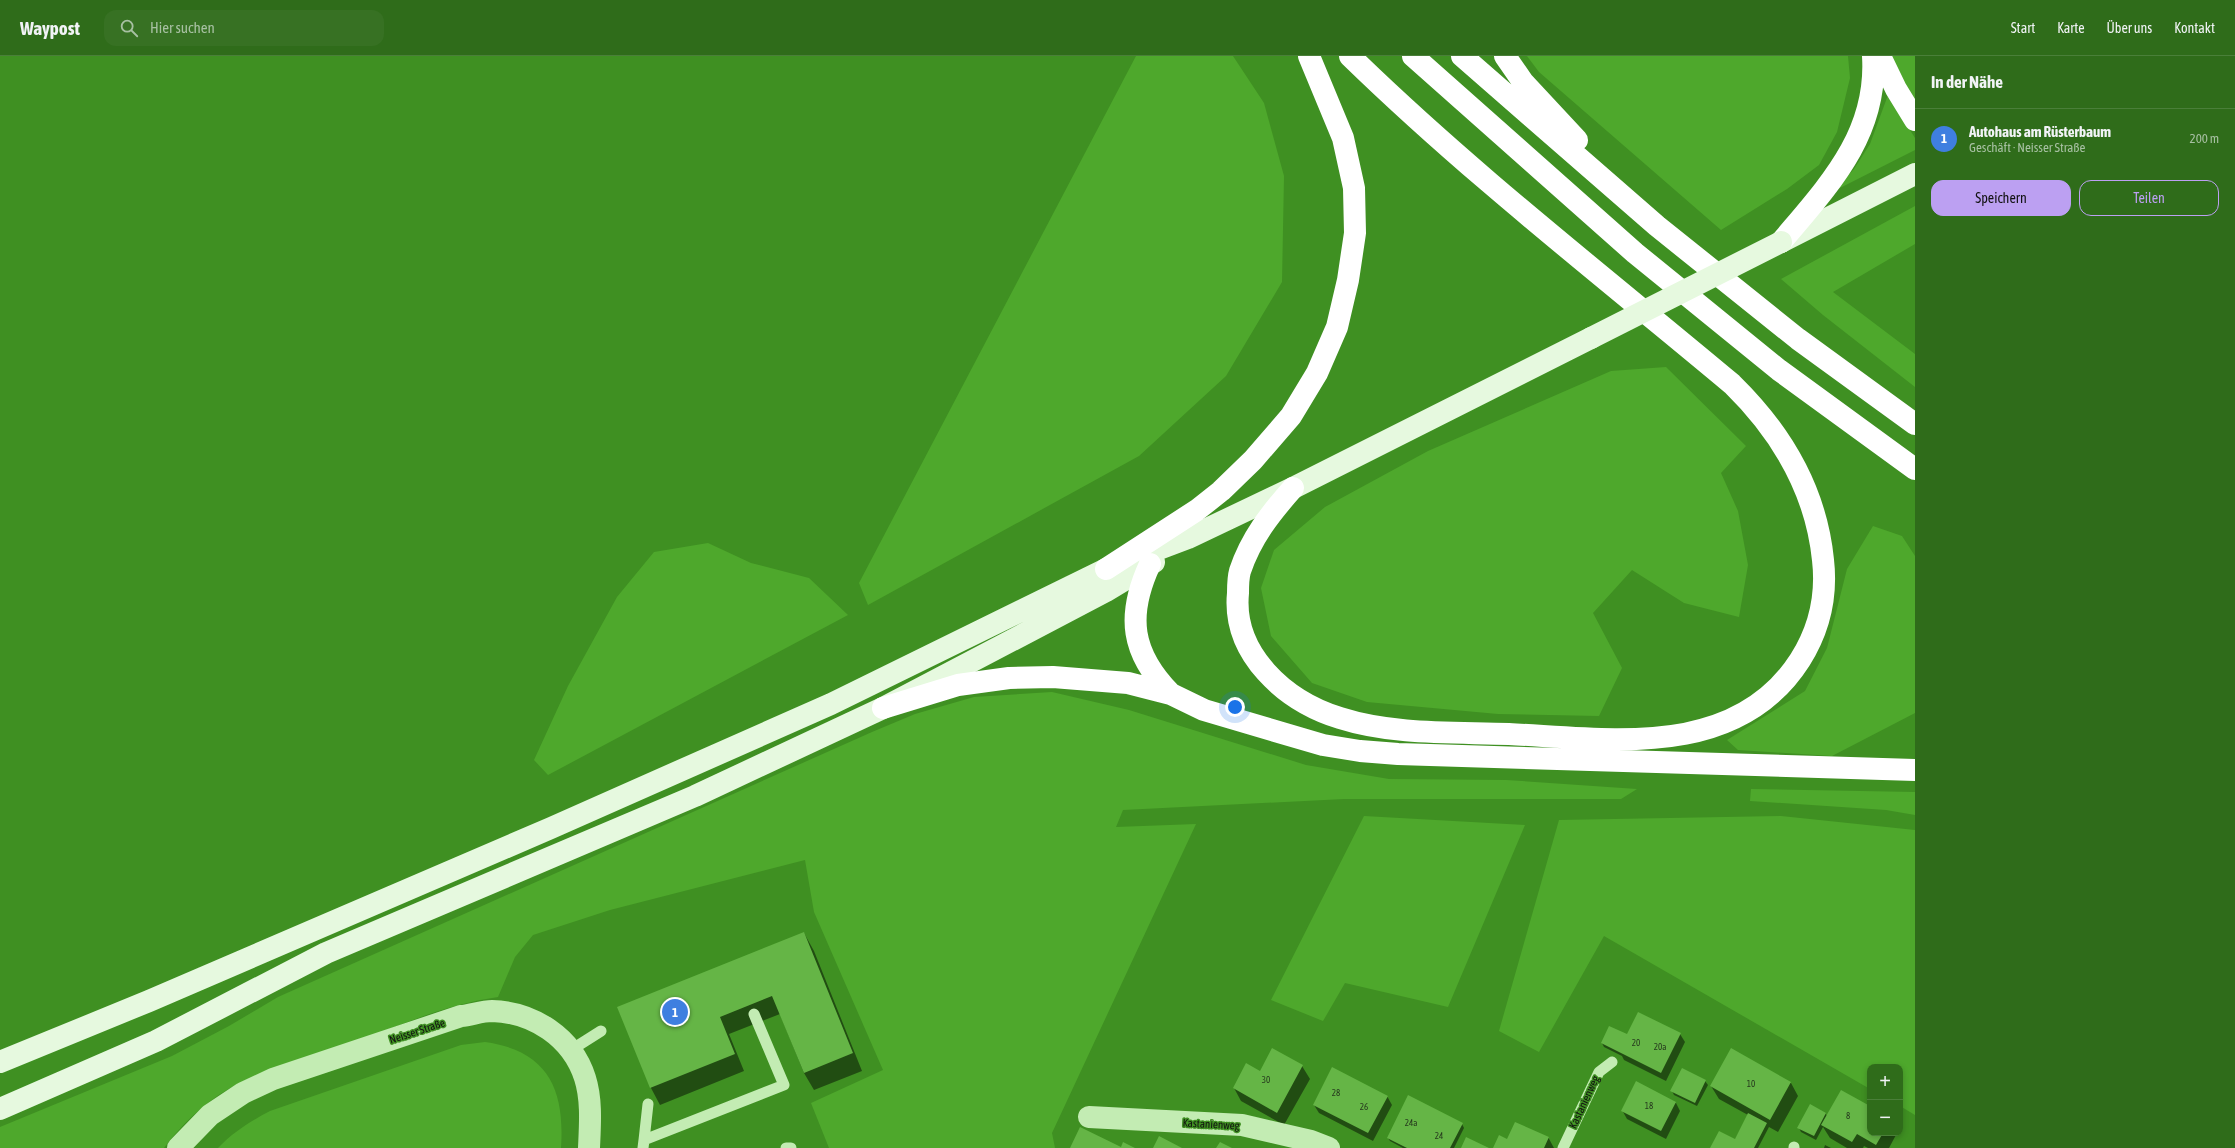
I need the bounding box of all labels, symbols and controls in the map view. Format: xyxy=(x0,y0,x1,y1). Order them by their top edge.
search box xyxy=(104,10,384,46)
text: Waypost xyxy=(20,17,80,39)
icon: search xyxy=(118,17,140,39)
text: Hier suchen xyxy=(150,19,215,36)
text: Start xyxy=(2011,20,2035,36)
text: Karte xyxy=(2057,20,2085,36)
text: Über uns xyxy=(2107,20,2152,36)
text: Kontakt xyxy=(2174,20,2215,36)
text: In der Nähe xyxy=(1931,72,2003,92)
text: Autohaus am Rüsterbaum xyxy=(1969,123,2111,140)
text: 1 xyxy=(1941,131,1947,146)
text: 200 m xyxy=(2190,131,2219,146)
text: Geschäft · Neisser Straße xyxy=(1969,140,2085,155)
button: Speichern xyxy=(1931,180,2071,216)
button: Teilen xyxy=(2079,180,2219,216)
your location xyxy=(1225,697,1245,717)
pin: 1 xyxy=(662,997,688,1027)
street label: Neisser Straße xyxy=(388,1016,446,1046)
house number: 20 xyxy=(1632,1038,1640,1048)
house number: 20a xyxy=(1654,1042,1666,1052)
map controls xyxy=(1867,1064,1903,1136)
button: + xyxy=(1867,1064,1903,1100)
street label: Kastanienweg xyxy=(1567,1073,1602,1130)
house number: 30 xyxy=(1262,1075,1270,1085)
house number: 10 xyxy=(1747,1079,1755,1089)
house number: 28 xyxy=(1332,1088,1340,1098)
button: − xyxy=(1867,1100,1903,1136)
house number: 18 xyxy=(1645,1101,1653,1111)
house number: 26 xyxy=(1360,1102,1368,1112)
house number: 8 xyxy=(1846,1111,1850,1121)
street label: Kastanienweg xyxy=(1182,1117,1240,1131)
house number: 24a xyxy=(1405,1118,1417,1128)
house number: 24 xyxy=(1435,1131,1443,1141)

